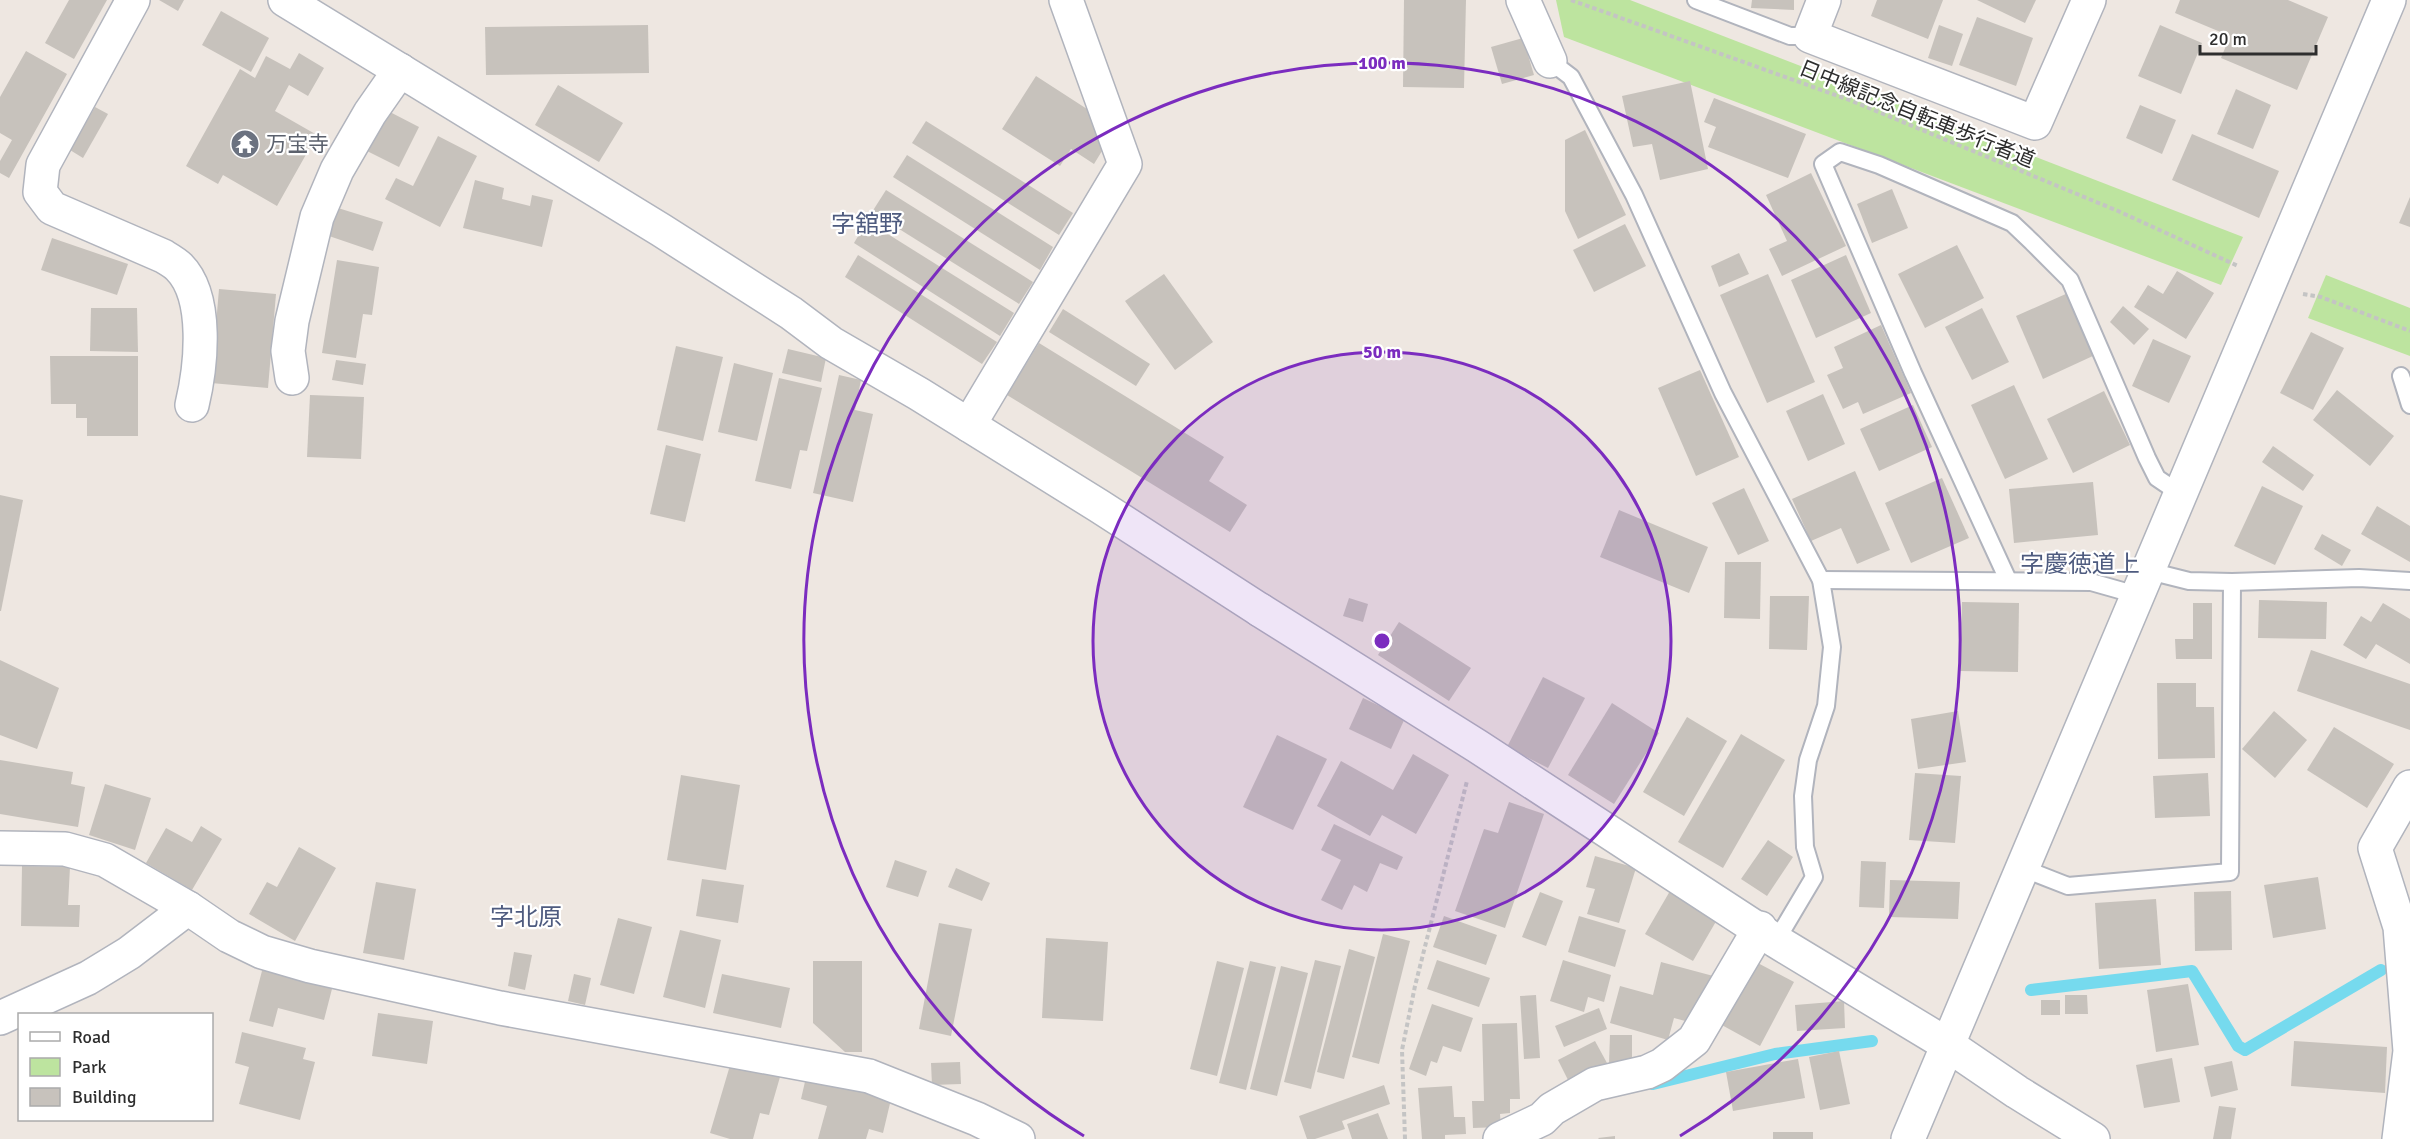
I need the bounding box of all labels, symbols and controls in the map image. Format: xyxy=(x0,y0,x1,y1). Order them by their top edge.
scale bar xyxy=(2200,18,2316,56)
text: 20 m xyxy=(2209,28,2247,50)
text: 100 m xyxy=(1358,52,1406,74)
street label: 日中線記念自転車歩行者道 xyxy=(1795,55,2039,173)
temple icon: 万宝寺 xyxy=(229,128,261,160)
place label: 万宝寺 xyxy=(266,131,329,157)
district label: 字舘野 xyxy=(831,209,903,239)
text: 50 m xyxy=(1363,341,1401,363)
district label: 字慶徳道上 xyxy=(2020,549,2140,579)
centre of rings xyxy=(1372,631,1392,651)
district label: 字北原 xyxy=(490,902,562,932)
legend xyxy=(18,1013,213,1121)
text: Road xyxy=(72,1026,111,1048)
text: Park xyxy=(72,1056,107,1078)
text: Building xyxy=(72,1086,136,1108)

